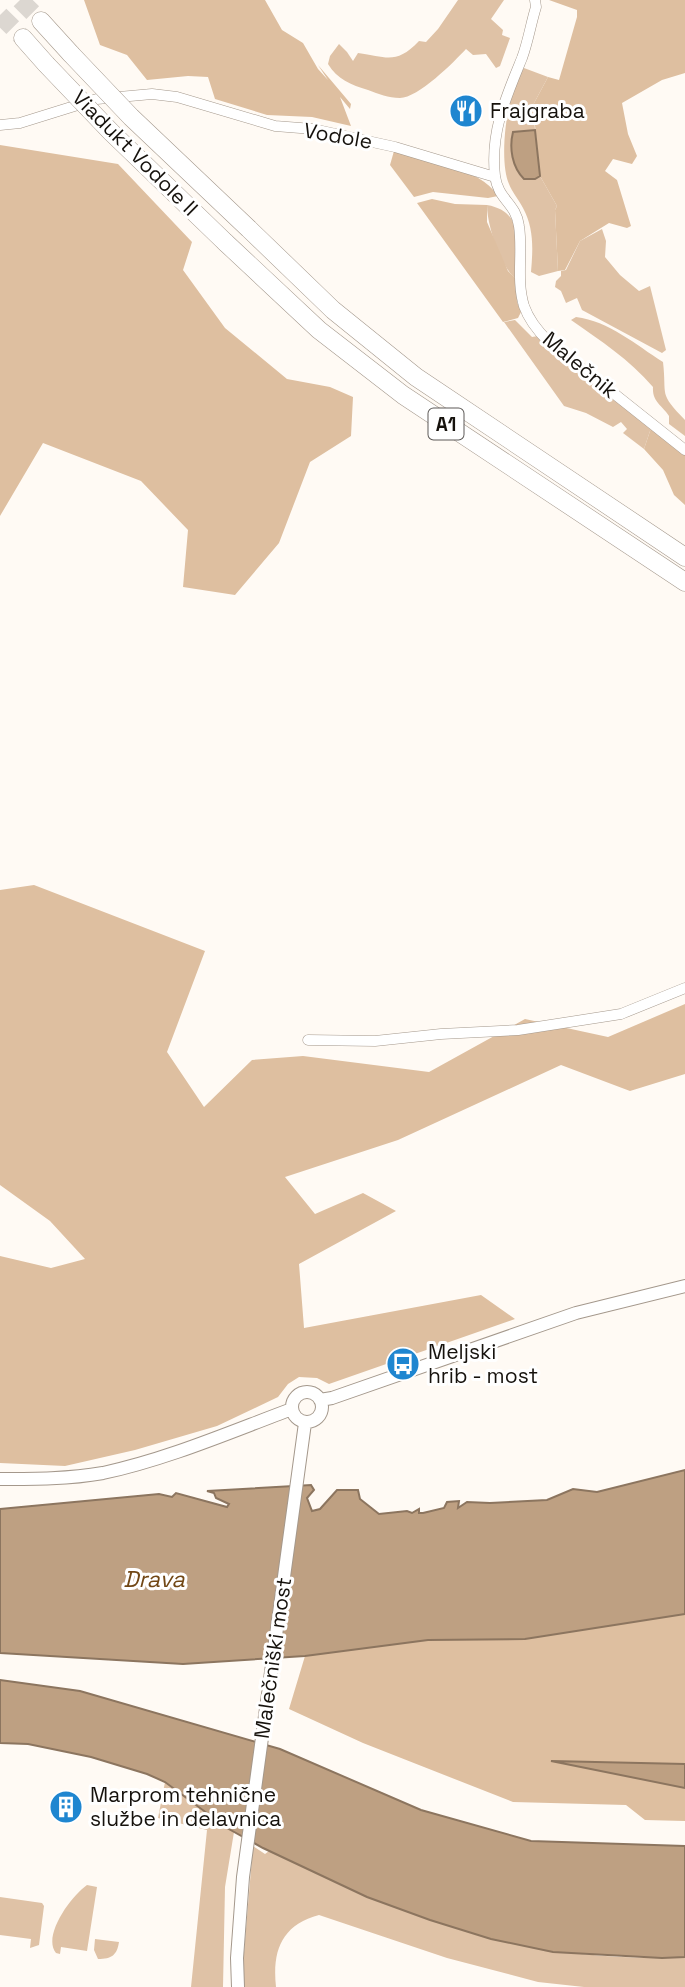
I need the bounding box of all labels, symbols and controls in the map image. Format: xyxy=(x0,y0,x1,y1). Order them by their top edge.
street label: Viadukt Vodole II xyxy=(67,84,204,221)
restaurant icon: Frajgraba xyxy=(447,92,485,130)
place label: Frajgraba xyxy=(490,97,585,124)
street label: Vodole xyxy=(302,116,375,155)
street label: Malečnik xyxy=(537,325,623,404)
road number: A1 xyxy=(428,408,464,440)
place label: Meljski hrib - most xyxy=(428,1338,538,1389)
bus stop icon: Meljski hrib - most xyxy=(384,1345,422,1383)
water label: Drava xyxy=(123,1564,185,1594)
street label: Malečniški most xyxy=(248,1575,297,1740)
place label: Marprom tehnične službe in delavnica xyxy=(90,1781,281,1832)
building icon: Marprom tehnične službe in delavnica xyxy=(47,1788,85,1826)

